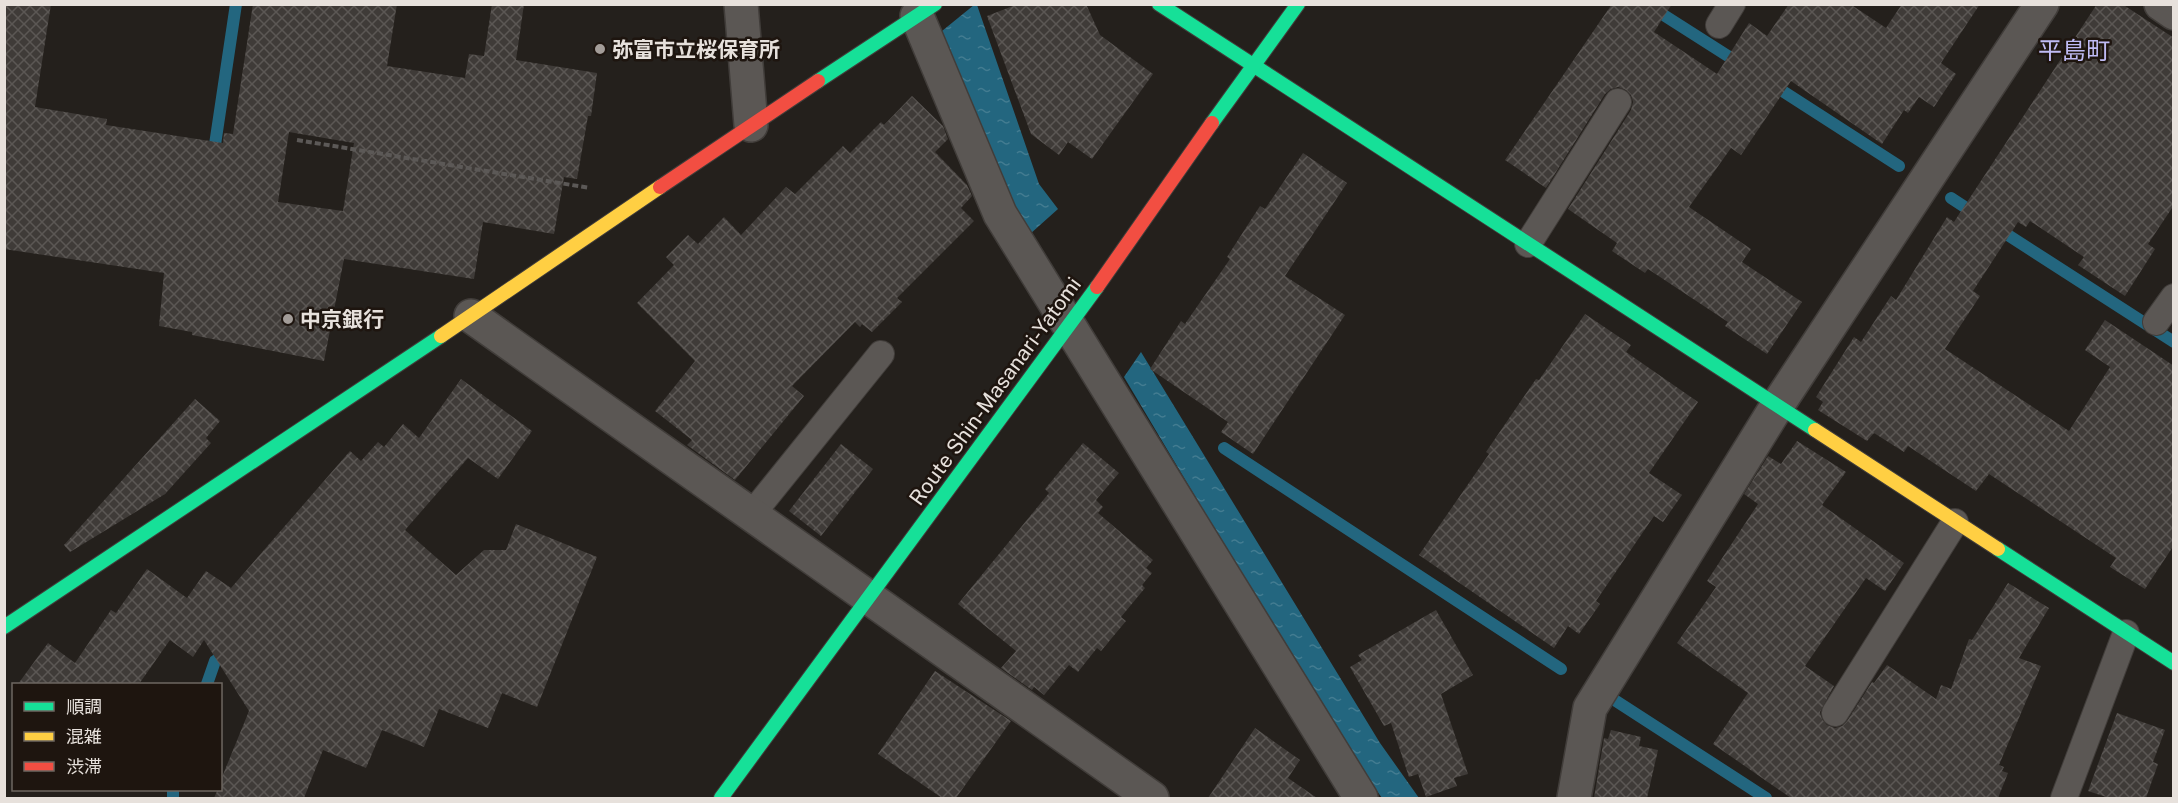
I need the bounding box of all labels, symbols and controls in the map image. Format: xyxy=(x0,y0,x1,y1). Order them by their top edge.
district label: 平島町 xyxy=(2038,36,2110,64)
place label: 弥富市立桜保育所 xyxy=(612,37,780,62)
marker: 弥富市立桜保育所 xyxy=(593,42,607,56)
street label: Route Shin-Masanari-Yatomi xyxy=(904,272,1086,510)
place label: 中京銀行 xyxy=(300,307,384,332)
marker: 中京銀行 xyxy=(281,312,295,326)
legend xyxy=(12,683,222,791)
text: 順調 xyxy=(66,696,102,717)
text: 混雑 xyxy=(66,726,102,747)
text: 渋滞 xyxy=(66,756,102,777)

